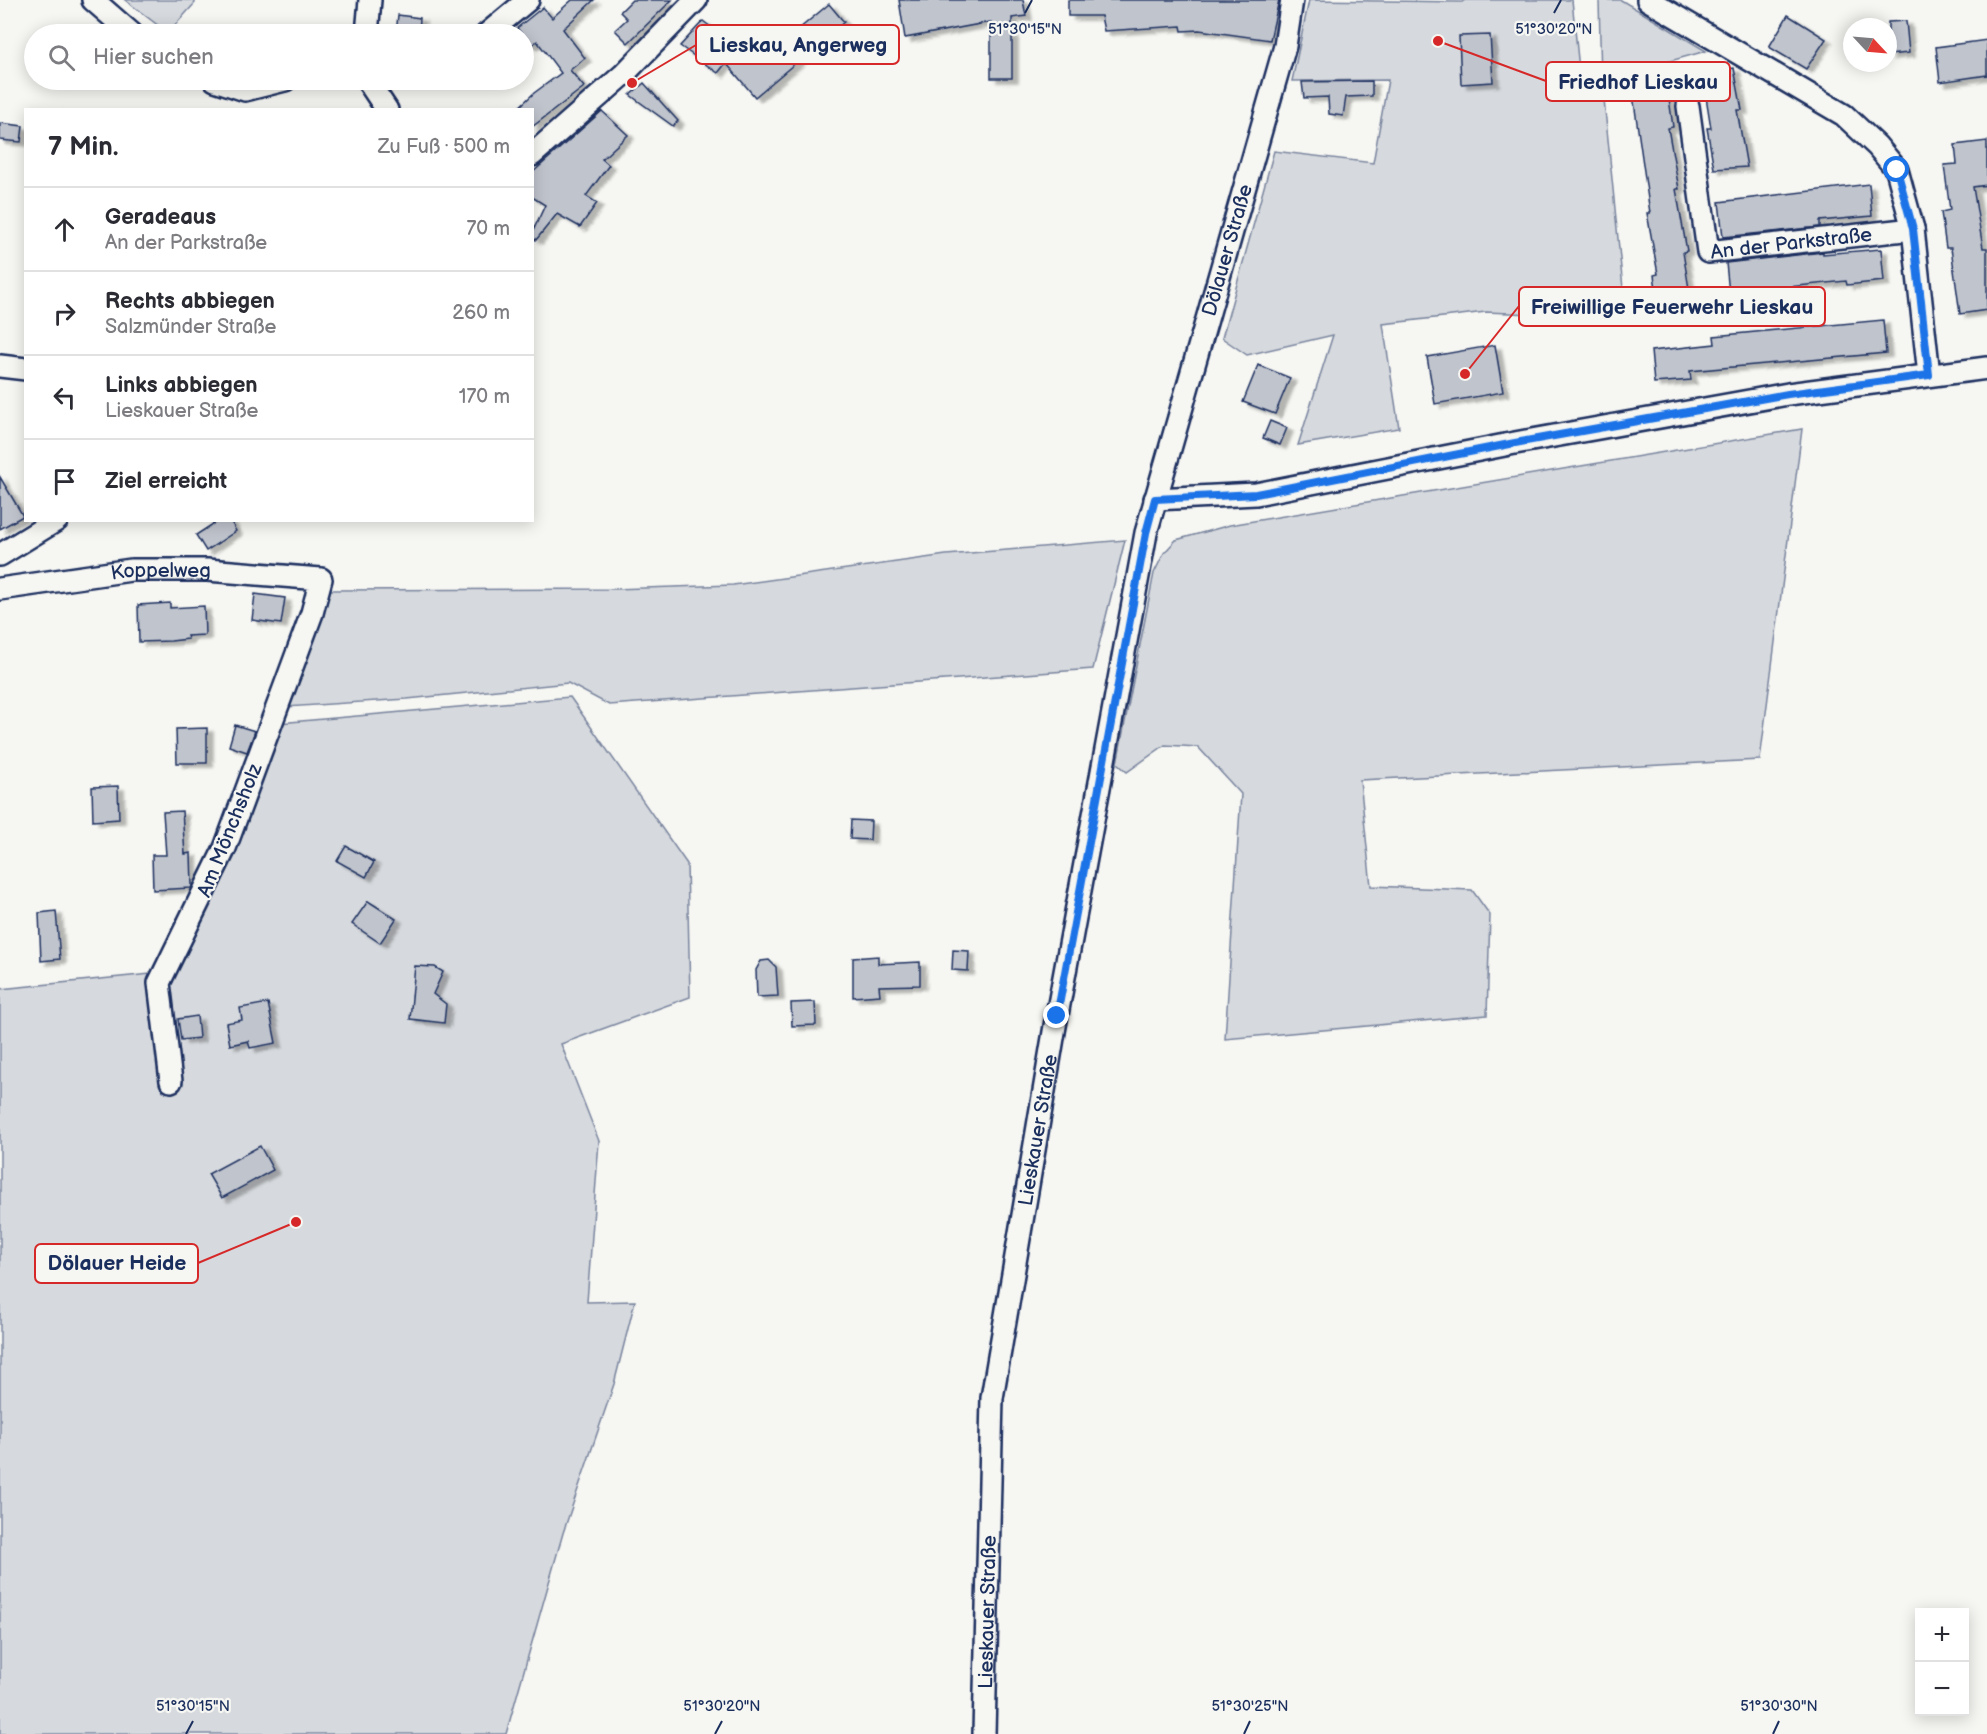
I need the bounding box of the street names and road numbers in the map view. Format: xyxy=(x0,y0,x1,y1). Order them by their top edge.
street label: Dölauer Straße xyxy=(1198,182,1258,319)
street label: An der Parkstraße xyxy=(1709,223,1873,265)
street label: Koppelweg xyxy=(109,559,211,586)
street label: Am Mönchsholz xyxy=(192,760,268,901)
street label: Lieskauer Straße xyxy=(1014,1052,1063,1208)
street label: Lieskauer Straße xyxy=(974,1535,1002,1689)

